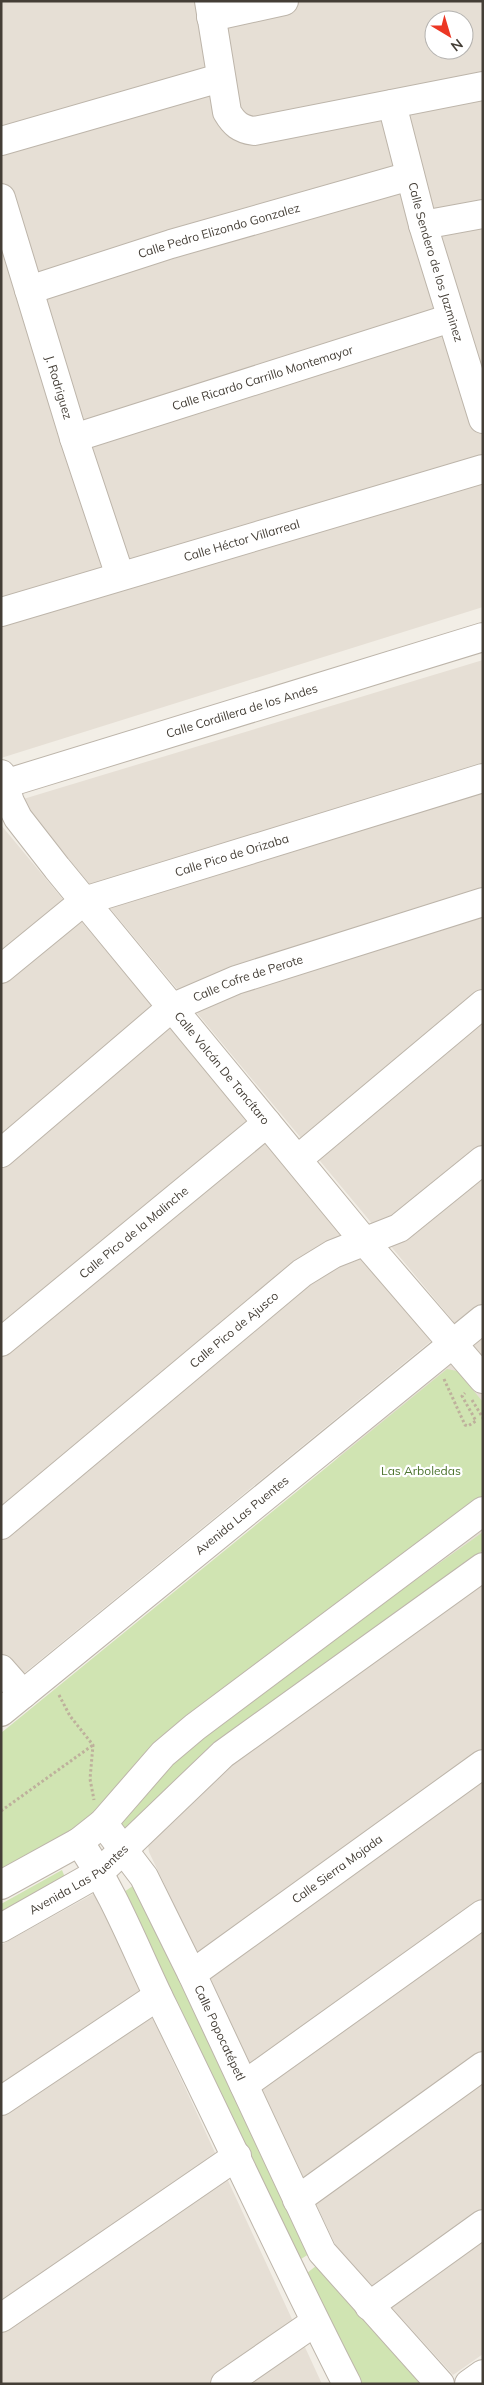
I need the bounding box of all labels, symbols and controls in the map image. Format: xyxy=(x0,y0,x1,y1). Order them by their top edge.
north arrow xyxy=(424,10,474,60)
text: N xyxy=(447,35,467,56)
street label: Calle Sendero de los Jazminez xyxy=(405,180,467,344)
street label: Calle Pedro Elizondo Gonzalez xyxy=(136,200,301,261)
street label: Calle Ricardo Carrillo Montemayor xyxy=(170,341,355,413)
street label: J. Rodriguez xyxy=(42,354,76,421)
street label: Calle Héctor Villarreal xyxy=(182,516,301,564)
street label: Calle Cordillera de los Andes xyxy=(164,680,319,741)
street label: Calle Pico de Orizaba xyxy=(173,830,290,880)
street label: Calle Cofre de Perote xyxy=(190,951,305,1005)
street label: Calle Volcán De Tancítaro xyxy=(171,1008,273,1127)
street label: Calle Pico de la Malinche xyxy=(76,1183,191,1282)
street label: Calle Pico de Ajusco xyxy=(186,1288,281,1371)
park label: Las Arboledas xyxy=(381,1463,461,1478)
street label: Avenida Las Puentes xyxy=(192,1472,292,1558)
street label: Calle Sierra Mojada xyxy=(289,1831,385,1907)
street label: Avenida Las Puentes xyxy=(26,1841,131,1917)
street label: Calle Popocatépetl xyxy=(191,1983,249,2083)

